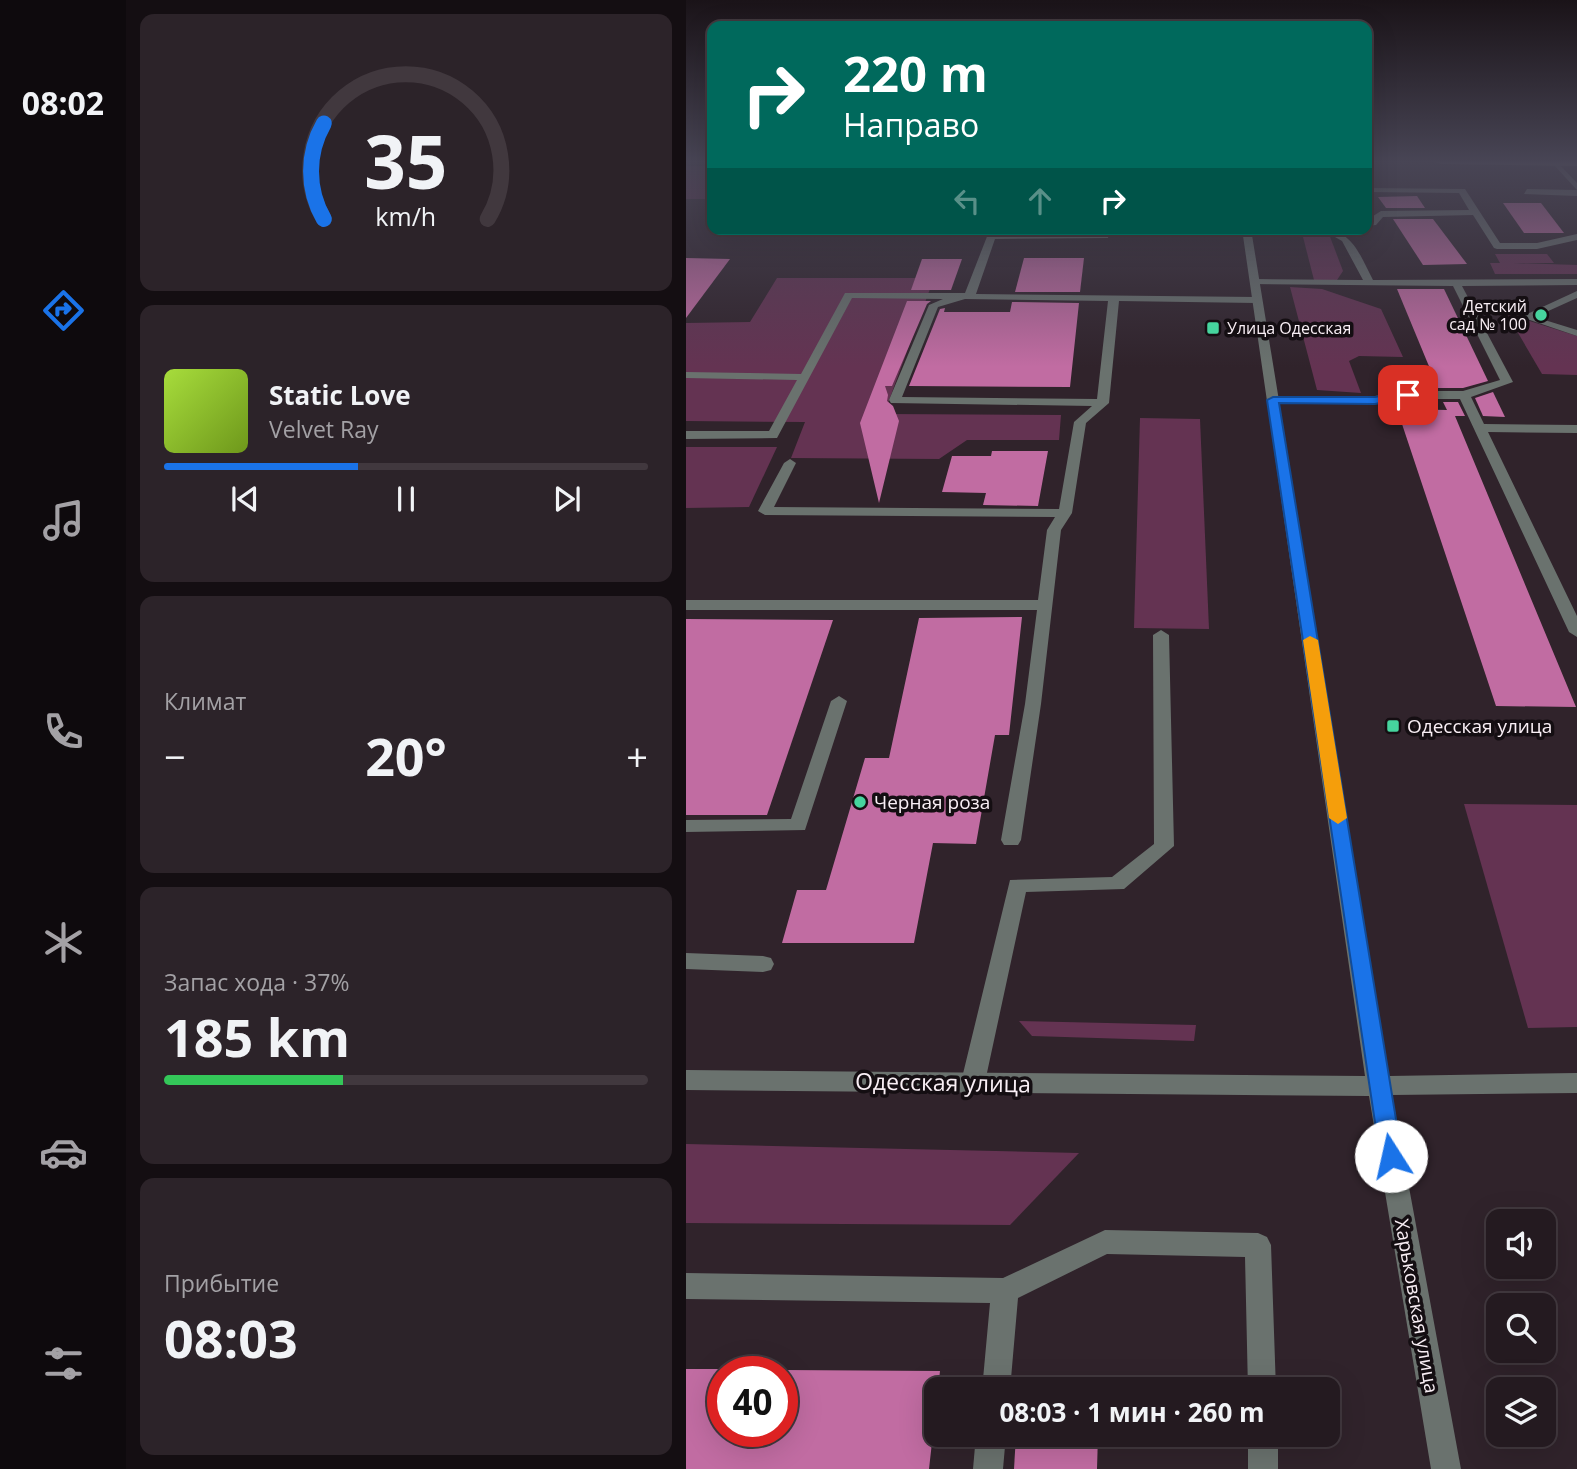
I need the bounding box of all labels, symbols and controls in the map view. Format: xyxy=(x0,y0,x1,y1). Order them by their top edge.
text: 220 m xyxy=(843,40,988,106)
icon: right xyxy=(728,49,819,140)
text: 08:02 xyxy=(22,81,104,124)
text: Направо xyxy=(843,103,979,146)
text: 35 xyxy=(364,111,448,210)
icon: left xyxy=(948,182,986,220)
icon: ahead xyxy=(1021,182,1059,220)
icon: right xyxy=(1094,182,1132,220)
text: km/h xyxy=(376,198,436,232)
icon: directions xyxy=(39,286,88,335)
place label: Детский сад № 100 xyxy=(1449,295,1527,335)
marker: Детский сад № 100 xyxy=(1533,307,1549,323)
place label: Улица Одесская xyxy=(1227,317,1351,339)
marker: Улица Одесская xyxy=(1205,320,1221,336)
pin xyxy=(1378,365,1438,425)
icon: arrive xyxy=(1389,376,1427,414)
text: Static Love xyxy=(269,377,411,413)
text: Velvet Ray xyxy=(269,413,379,445)
icon: previous xyxy=(226,480,264,518)
icon: pause xyxy=(387,480,425,518)
icon: next xyxy=(548,480,586,518)
icon: music xyxy=(39,496,88,545)
text: Климат xyxy=(164,685,246,717)
icon: phone xyxy=(39,707,88,756)
place label: Одесская улица xyxy=(1407,713,1552,739)
marker: Одесская улица xyxy=(1385,718,1401,734)
text: 20° xyxy=(365,720,447,791)
text: − xyxy=(164,730,186,782)
text: + xyxy=(626,730,648,782)
place label: Черная роза xyxy=(874,789,990,815)
marker: Черная роза xyxy=(852,794,868,810)
icon: climate xyxy=(39,918,88,967)
text: Запас хода · 37% xyxy=(164,966,349,998)
text: 185 km xyxy=(164,1001,350,1072)
street label: Одесская улица xyxy=(855,1064,1031,1100)
position arrow xyxy=(1354,1119,1428,1193)
icon: car xyxy=(39,1128,88,1177)
map controls xyxy=(1486,1209,1556,1447)
button: sound xyxy=(1486,1209,1556,1279)
street label: Харьковская улица xyxy=(1389,1217,1445,1395)
text: Прибытие xyxy=(164,1267,279,1299)
button: search xyxy=(1486,1293,1556,1363)
text: 08:03 xyxy=(164,1302,298,1373)
icon: filters xyxy=(39,1339,88,1388)
speed limit sign: 40 xyxy=(707,1356,798,1447)
button: layers xyxy=(1486,1377,1556,1447)
text: 08:03 · 1 мин · 260 m xyxy=(999,1394,1265,1430)

